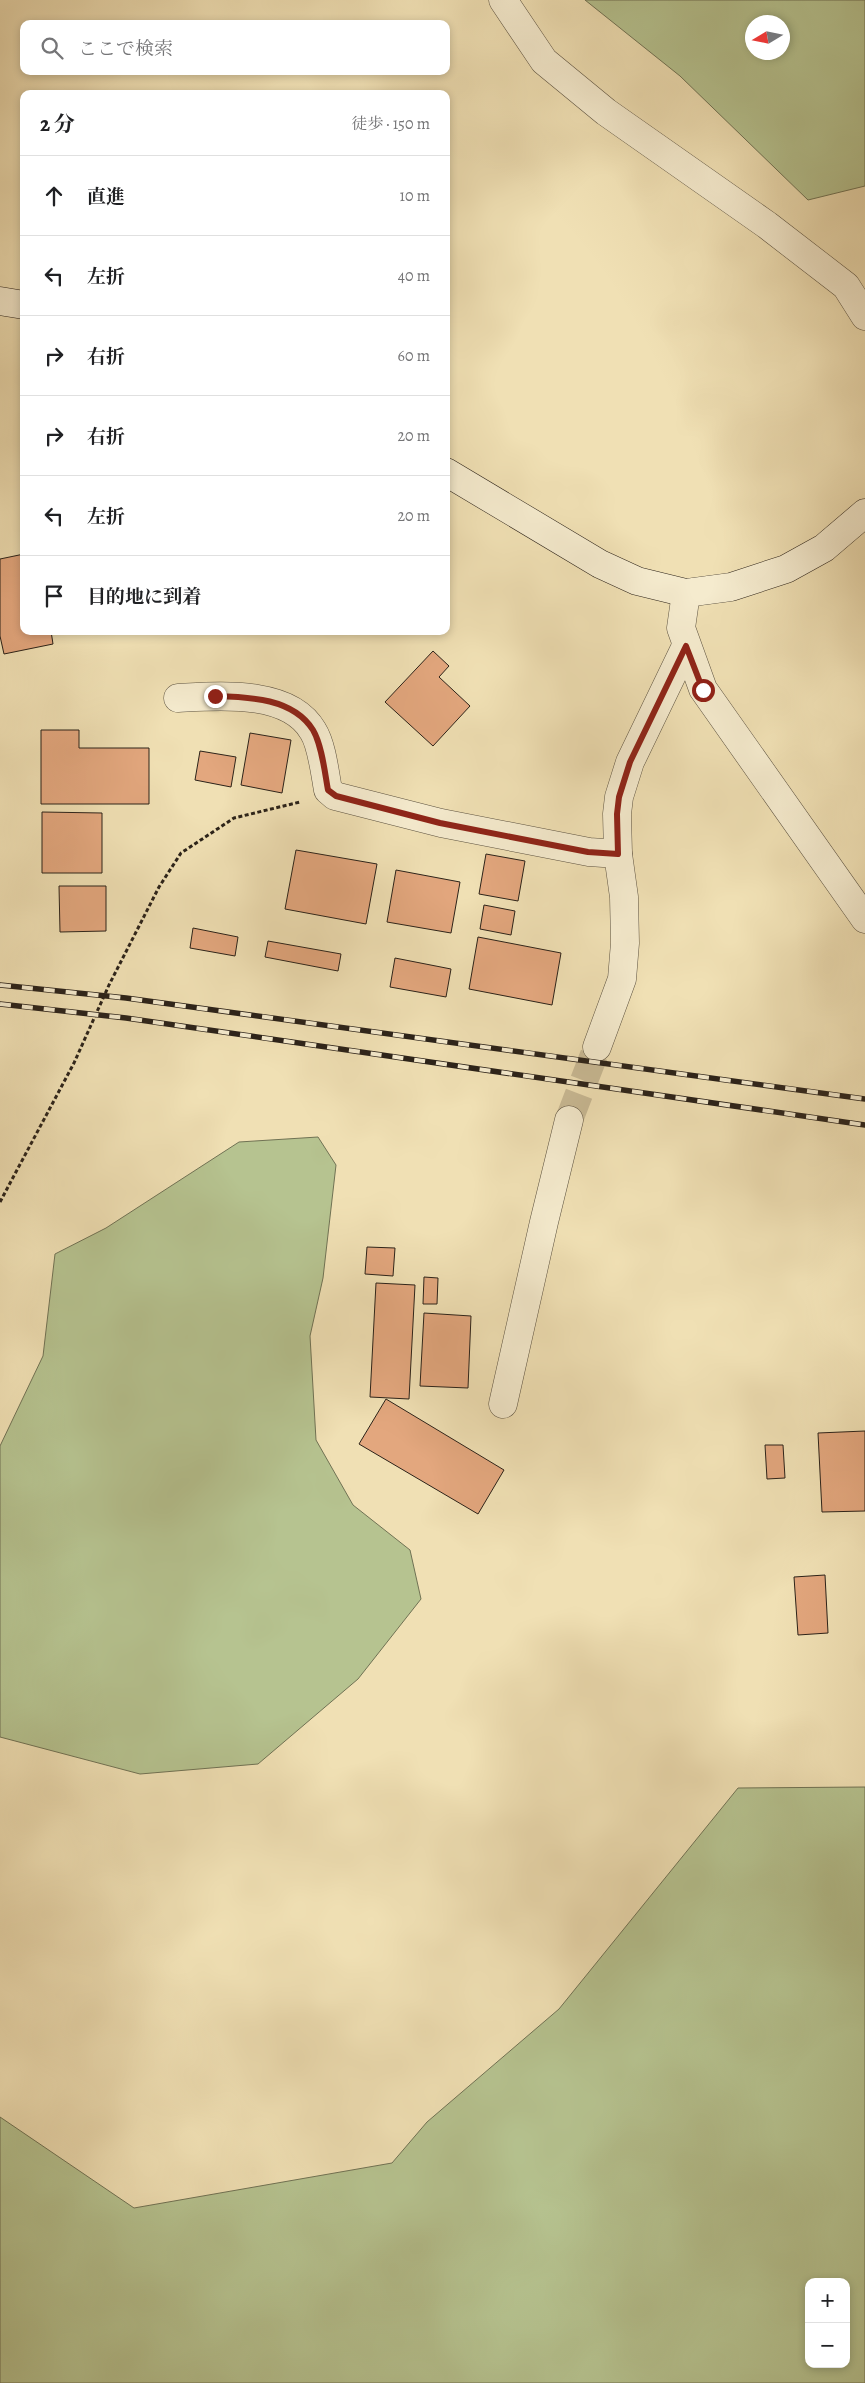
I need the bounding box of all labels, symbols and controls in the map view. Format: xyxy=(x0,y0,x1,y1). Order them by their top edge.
north arrow xyxy=(745,15,790,60)
search box xyxy=(20,20,450,75)
icon: search xyxy=(38,34,66,62)
text: ここで検索 xyxy=(78,36,173,62)
text: 2 分 xyxy=(40,110,75,138)
text: 徒歩 · 150 m xyxy=(351,113,430,135)
icon: ahead xyxy=(40,182,68,210)
text: 直進 xyxy=(87,184,125,210)
text: 10 m xyxy=(400,185,430,207)
icon: left xyxy=(40,262,68,290)
text: 左折 xyxy=(87,264,125,290)
text: 40 m xyxy=(398,265,430,287)
icon: right xyxy=(40,342,68,370)
text: 右折 xyxy=(87,344,125,370)
text: 60 m xyxy=(398,345,430,367)
icon: right xyxy=(40,422,68,450)
text: 右折 xyxy=(87,424,125,450)
text: 20 m xyxy=(397,425,430,447)
icon: left xyxy=(40,502,68,530)
text: 左折 xyxy=(87,504,125,530)
text: 20 m xyxy=(397,505,430,527)
icon: arrive xyxy=(40,582,68,610)
text: 目的地に到着 xyxy=(87,584,201,610)
route start xyxy=(692,679,715,702)
route end xyxy=(204,685,227,708)
map controls xyxy=(805,2278,850,2368)
button: + xyxy=(805,2278,850,2323)
button: − xyxy=(805,2323,850,2368)

